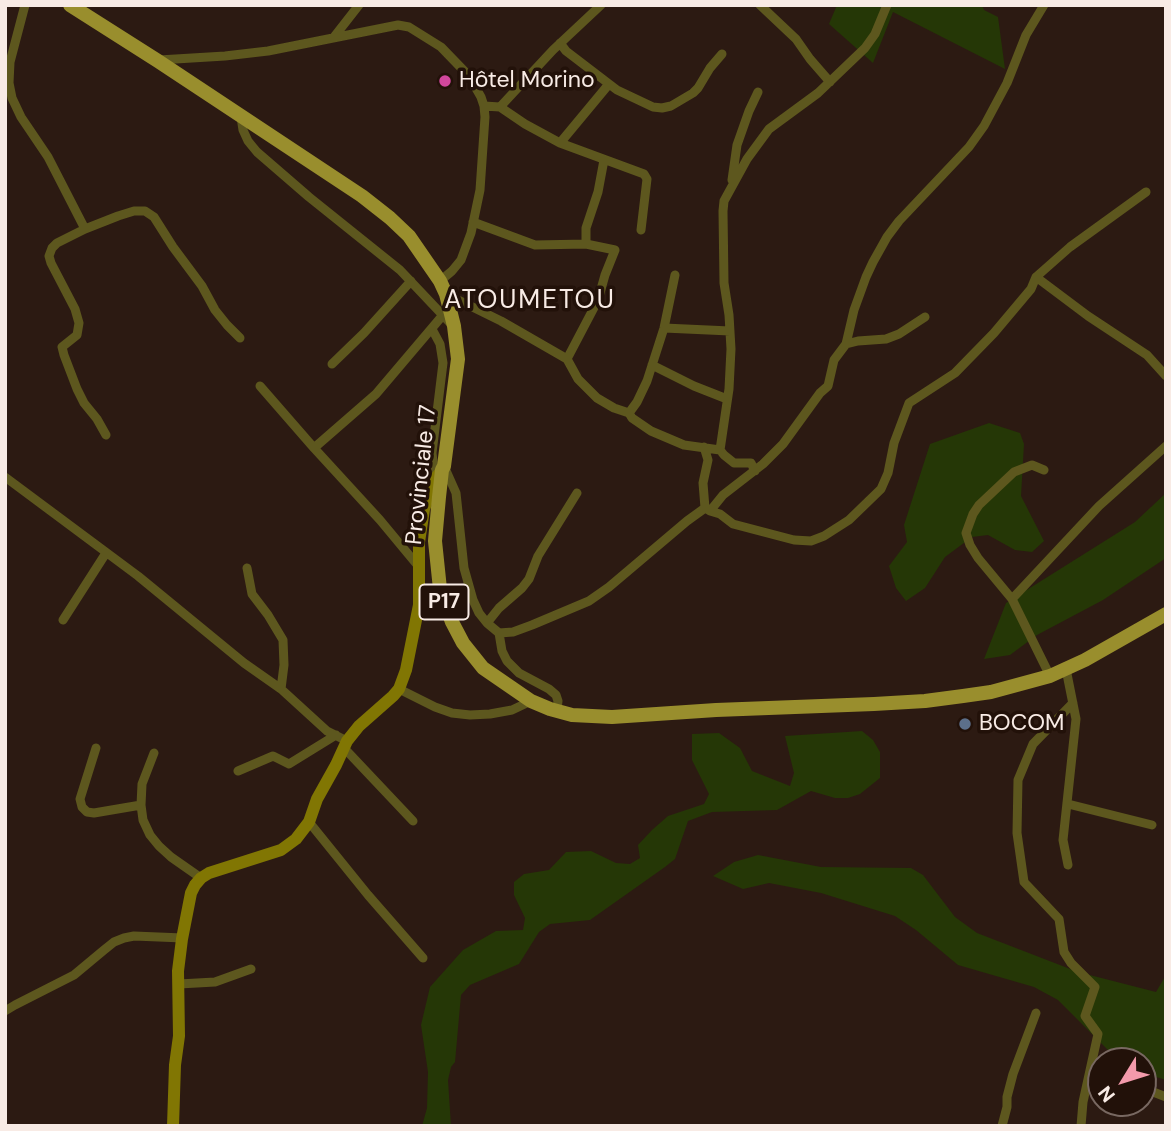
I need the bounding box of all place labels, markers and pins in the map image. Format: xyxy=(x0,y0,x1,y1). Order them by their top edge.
place label: Hôtel Morino xyxy=(459,67,595,95)
marker: Hôtel Morino xyxy=(437,73,453,89)
place label: BOCOM xyxy=(979,710,1064,738)
marker: BOCOM xyxy=(957,716,973,732)

